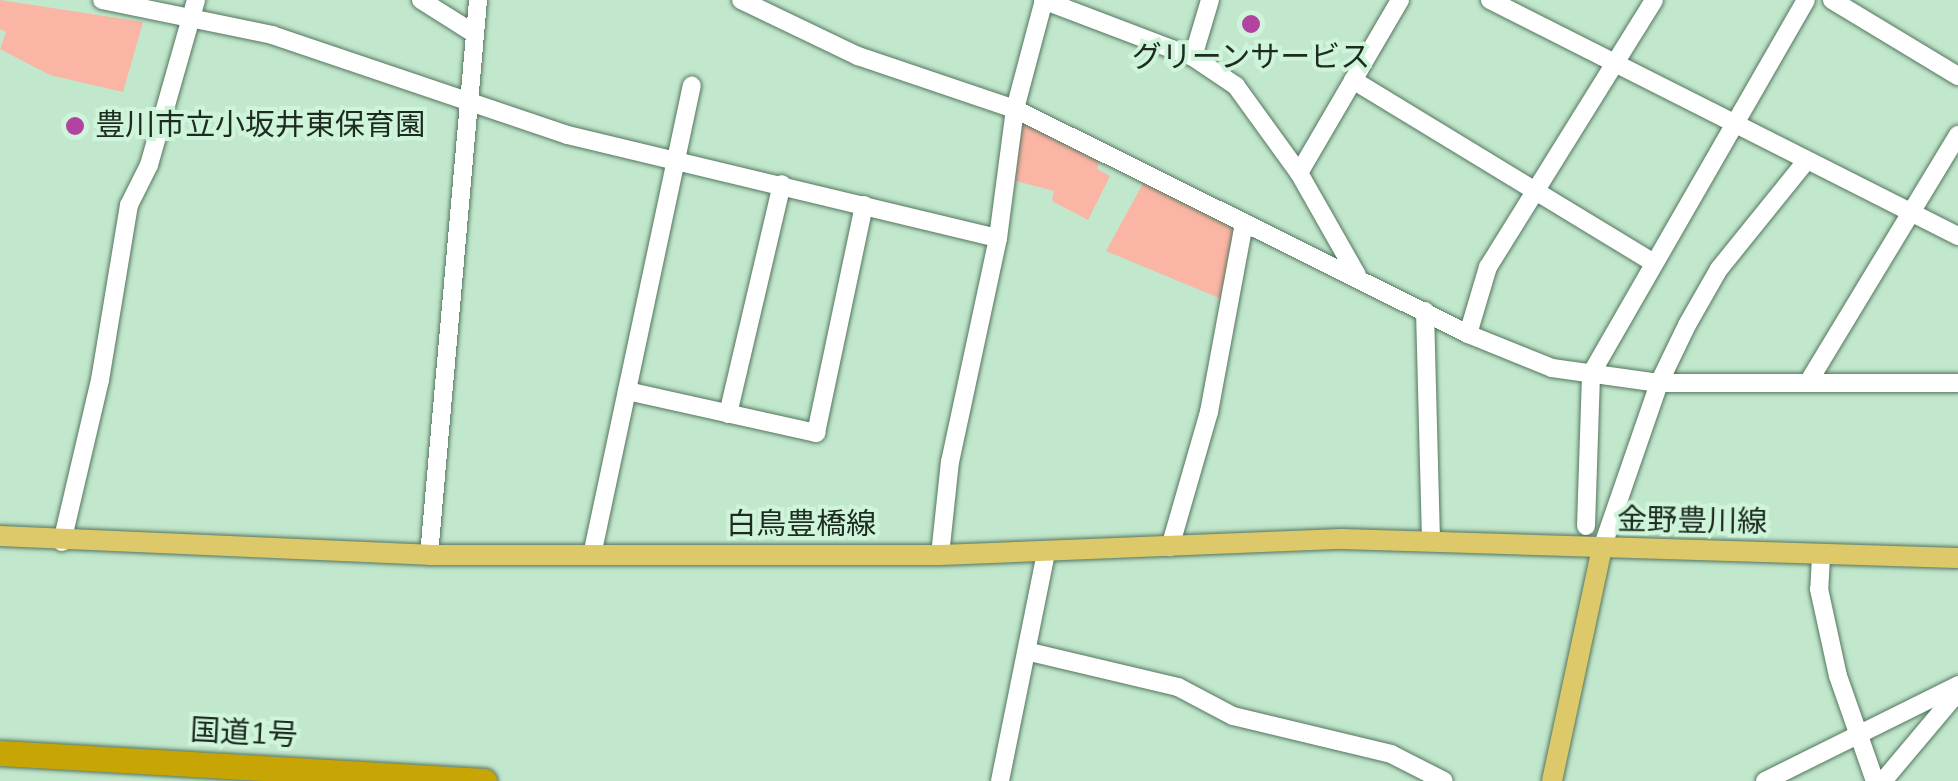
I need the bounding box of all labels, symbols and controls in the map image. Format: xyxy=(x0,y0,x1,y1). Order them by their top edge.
marker: グリーンサービス xyxy=(1240,13,1262,35)
place label: グリーンサービス xyxy=(1131,40,1371,76)
place label: 豊川市立小坂井東保育園 xyxy=(95,108,425,144)
marker: 豊川市立小坂井東保育園 xyxy=(64,115,86,137)
street label: 金野豊川線 xyxy=(1617,503,1767,541)
street label: 白鳥豊橋線 xyxy=(726,507,876,543)
street label: 国道1号 xyxy=(189,713,299,755)

